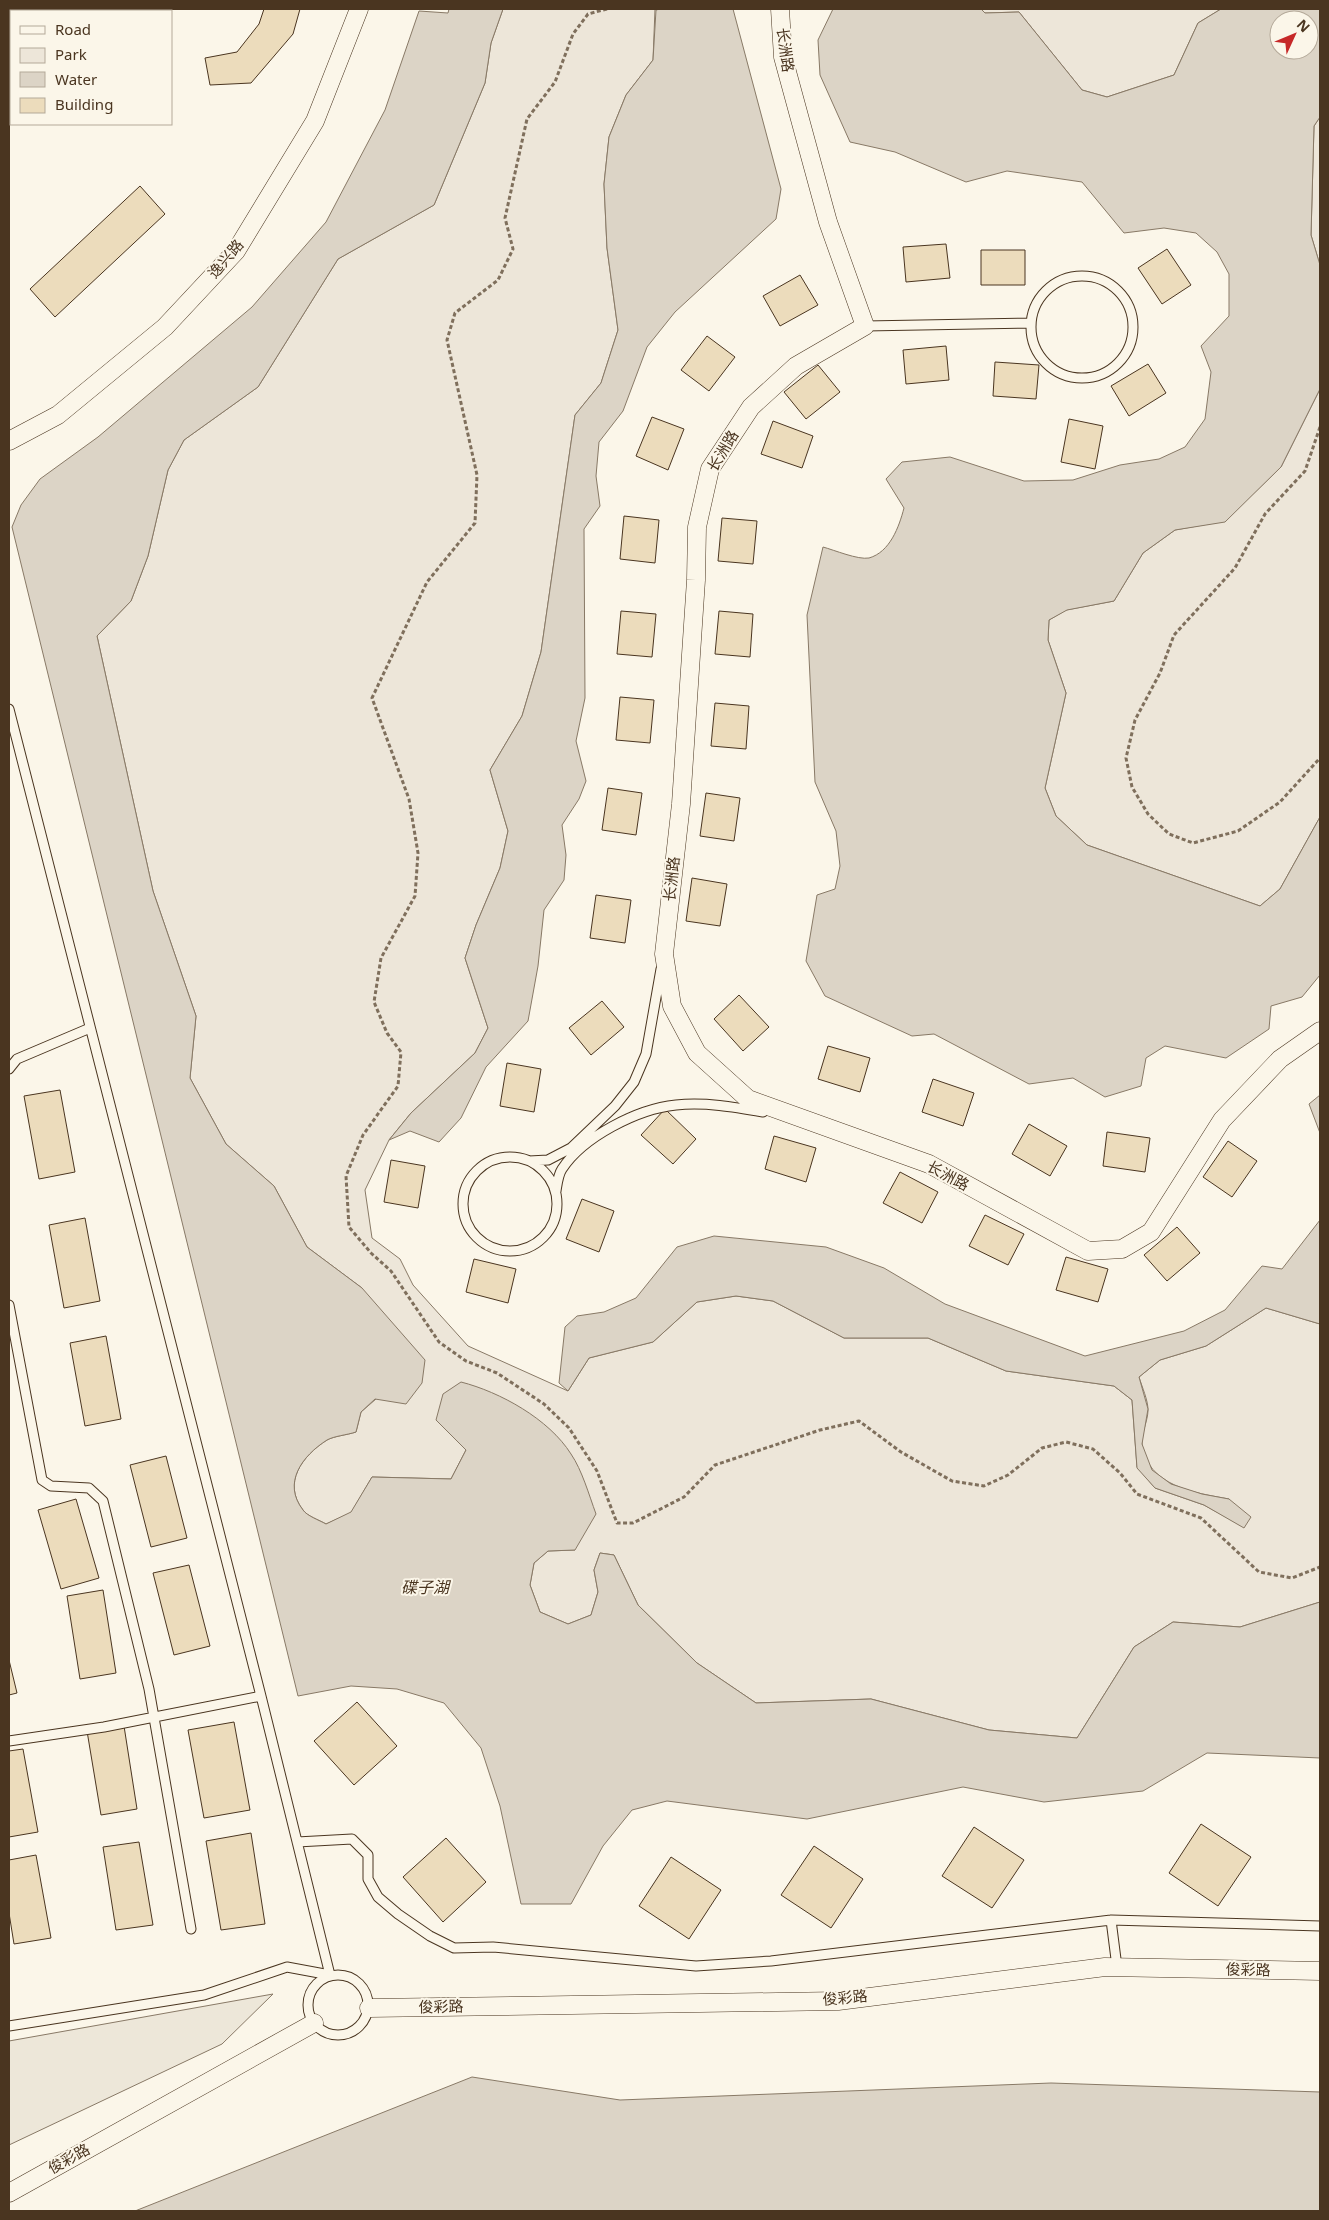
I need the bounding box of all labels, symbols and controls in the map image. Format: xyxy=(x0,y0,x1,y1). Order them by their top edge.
legend xyxy=(10,10,172,125)
north arrow xyxy=(1269,10,1319,60)
text: N xyxy=(1293,15,1315,36)
text: Road xyxy=(55,19,91,39)
street label: 长洲路 xyxy=(773,26,799,74)
text: Park xyxy=(55,44,87,64)
text: Water xyxy=(55,69,97,89)
text: Building xyxy=(55,94,113,114)
street label: 逸兴路 xyxy=(203,235,247,282)
street label: 长洲路 xyxy=(702,426,742,475)
street label: 长洲路 xyxy=(659,855,683,902)
street label: 长洲路 xyxy=(924,1156,973,1195)
water label: 碟子湖 xyxy=(401,1576,452,1598)
street label: 俊彩路 xyxy=(1225,1959,1271,1979)
street label: 俊彩路 xyxy=(822,1985,868,2009)
street label: 俊彩路 xyxy=(418,1996,464,2016)
street label: 俊彩路 xyxy=(44,2138,93,2178)

